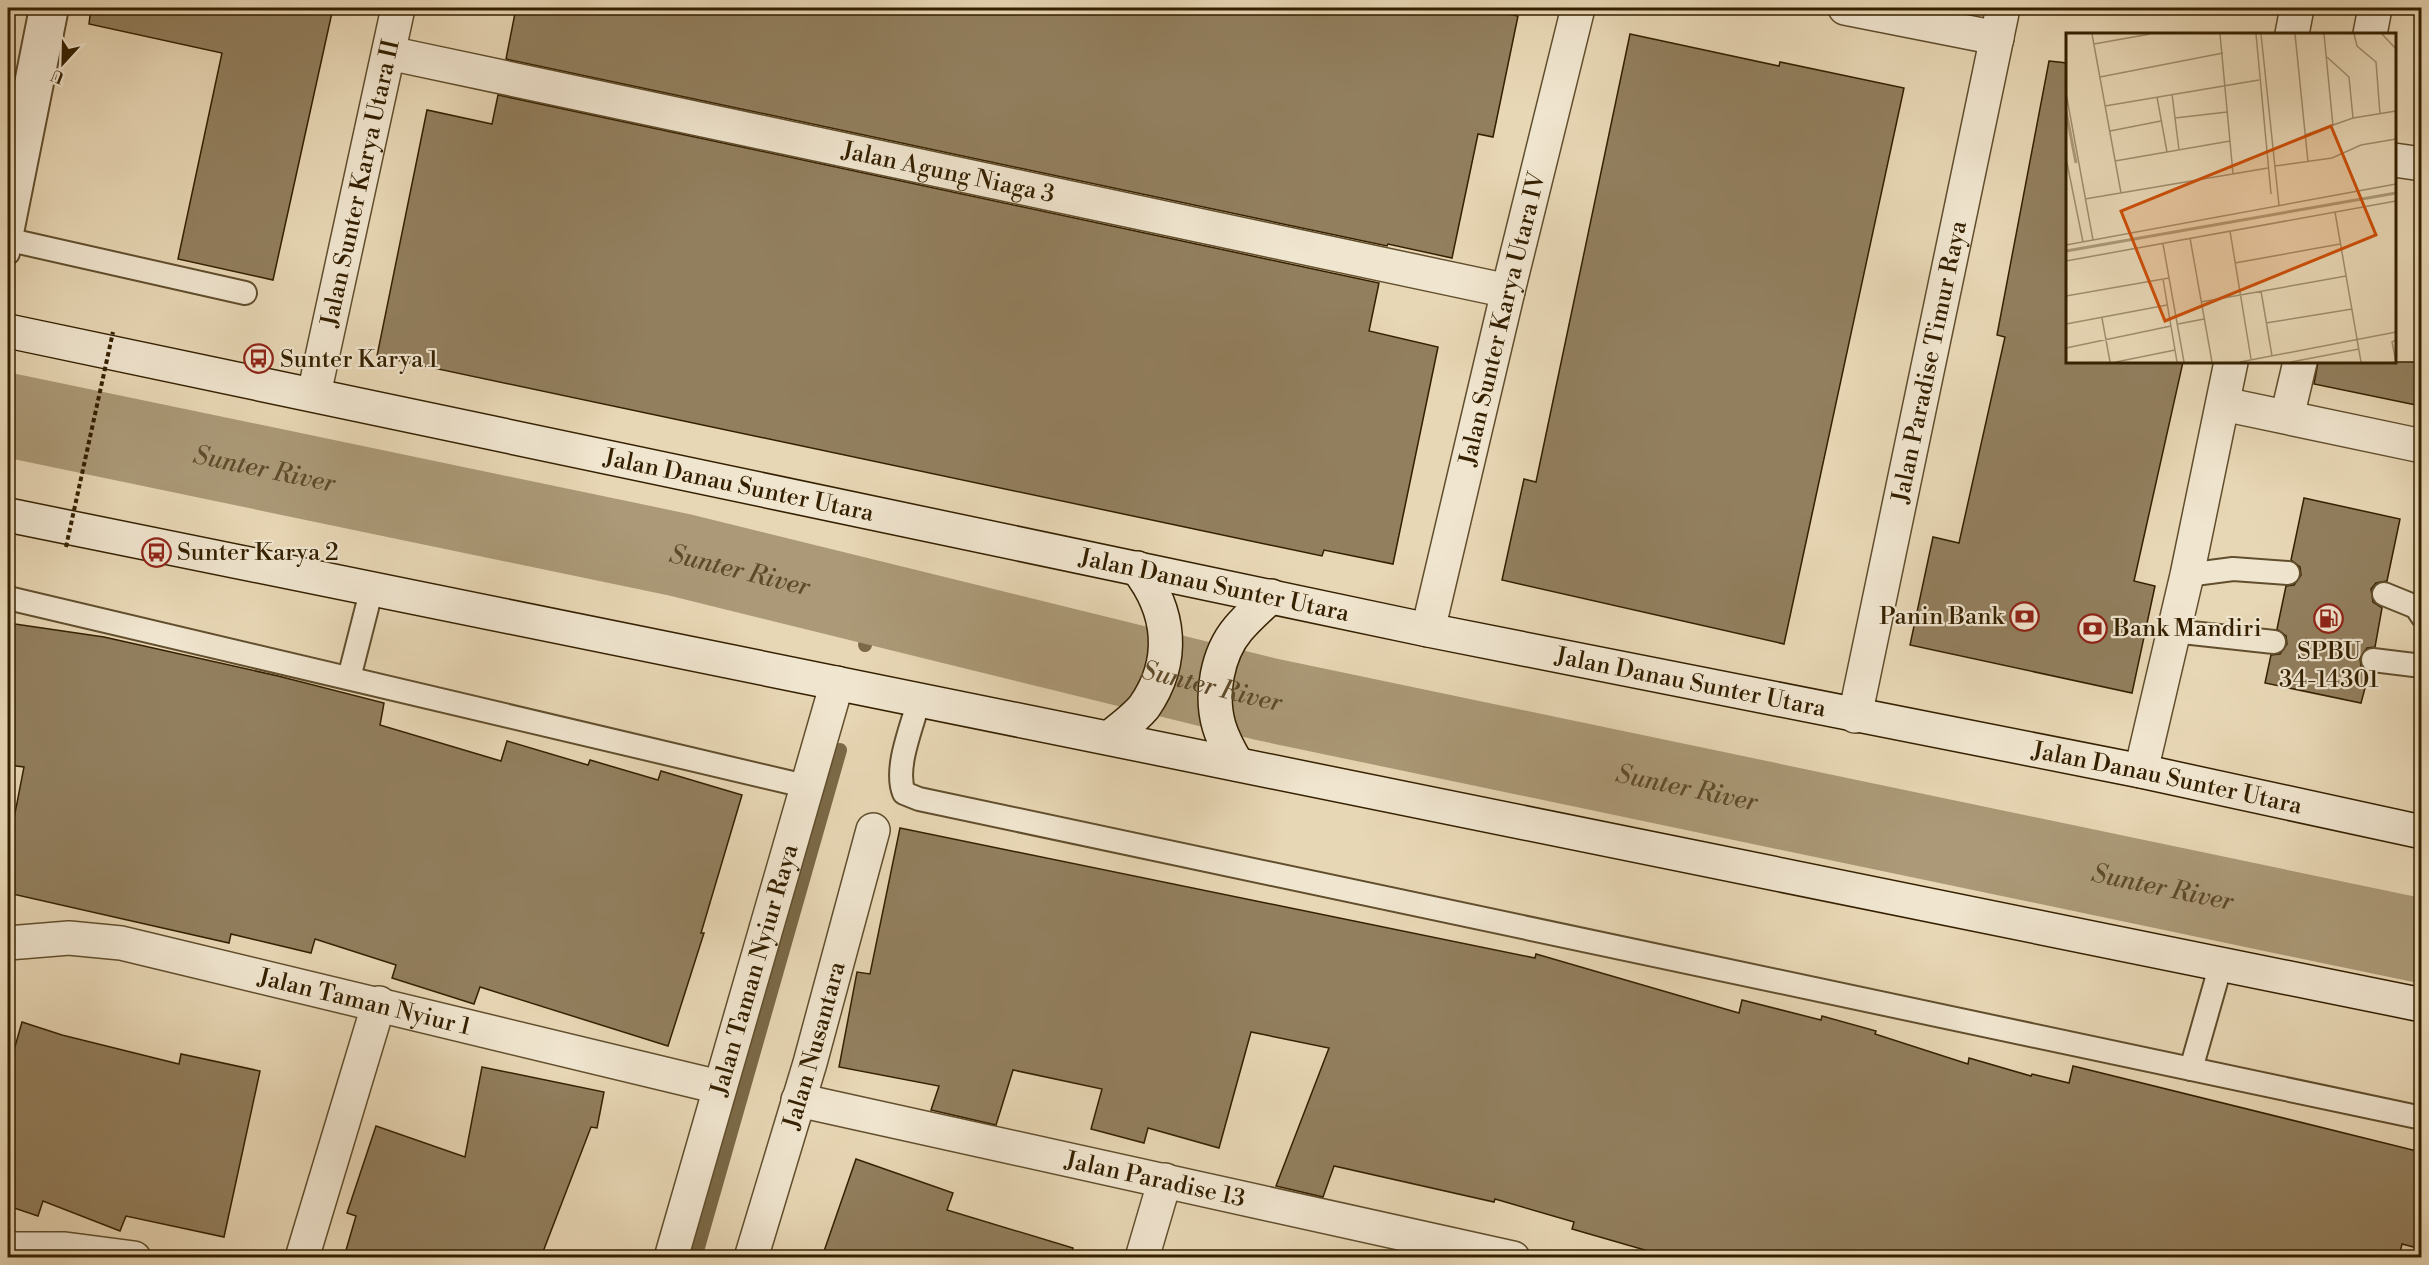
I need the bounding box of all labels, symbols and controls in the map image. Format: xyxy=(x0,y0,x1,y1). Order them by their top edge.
north arrow xyxy=(33,33,93,93)
inset map xyxy=(2066,33,2396,363)
street label: Jalan Sunter Karya Utara II xyxy=(315,37,407,330)
text: U xyxy=(48,64,67,88)
street label: Jalan Agung Niaga 3 xyxy=(838,136,1057,210)
street label: Jalan Sunter Karya Utara IV xyxy=(1453,168,1553,470)
street label: Jalan Paradise Timur Raya xyxy=(1886,217,1974,507)
bus stop icon: Sunter Karya 1 xyxy=(243,343,275,375)
place label: Sunter Karya 1 xyxy=(280,345,439,375)
water label: Sunter River xyxy=(190,439,339,500)
street label: Jalan Danau Sunter Utara xyxy=(600,443,877,529)
bus stop icon: Sunter Karya 2 xyxy=(140,536,172,568)
place label: Sunter Karya 2 xyxy=(177,538,339,568)
water label: Sunter River xyxy=(666,538,814,604)
street label: Jalan Danau Sunter Utara xyxy=(1076,543,1353,629)
bank icon: Panin Bank xyxy=(2009,600,2041,632)
place label: Panin Bank xyxy=(1879,602,2005,632)
fuel station icon: SPBU 34-14301 xyxy=(2313,602,2345,634)
bank icon: Bank Mandiri xyxy=(2076,612,2108,644)
place label: Bank Mandiri xyxy=(2112,614,2262,644)
place label: SPBU 34-14301 xyxy=(2279,637,2380,695)
street label: Jalan Danau Sunter Utara xyxy=(1552,641,1829,725)
water label: Sunter River xyxy=(1138,654,1286,719)
street label: Jalan Danau Sunter Utara xyxy=(2028,736,2306,822)
water label: Sunter River xyxy=(1613,758,1762,819)
street label: Jalan Taman Nyiur Raya xyxy=(704,840,806,1100)
water label: Sunter River xyxy=(2089,857,2237,918)
street label: Jalan Nusantara xyxy=(777,958,853,1134)
street label: Jalan Taman Nyiur 1 xyxy=(254,962,474,1043)
street label: Jalan Paradise 13 xyxy=(1061,1145,1248,1214)

